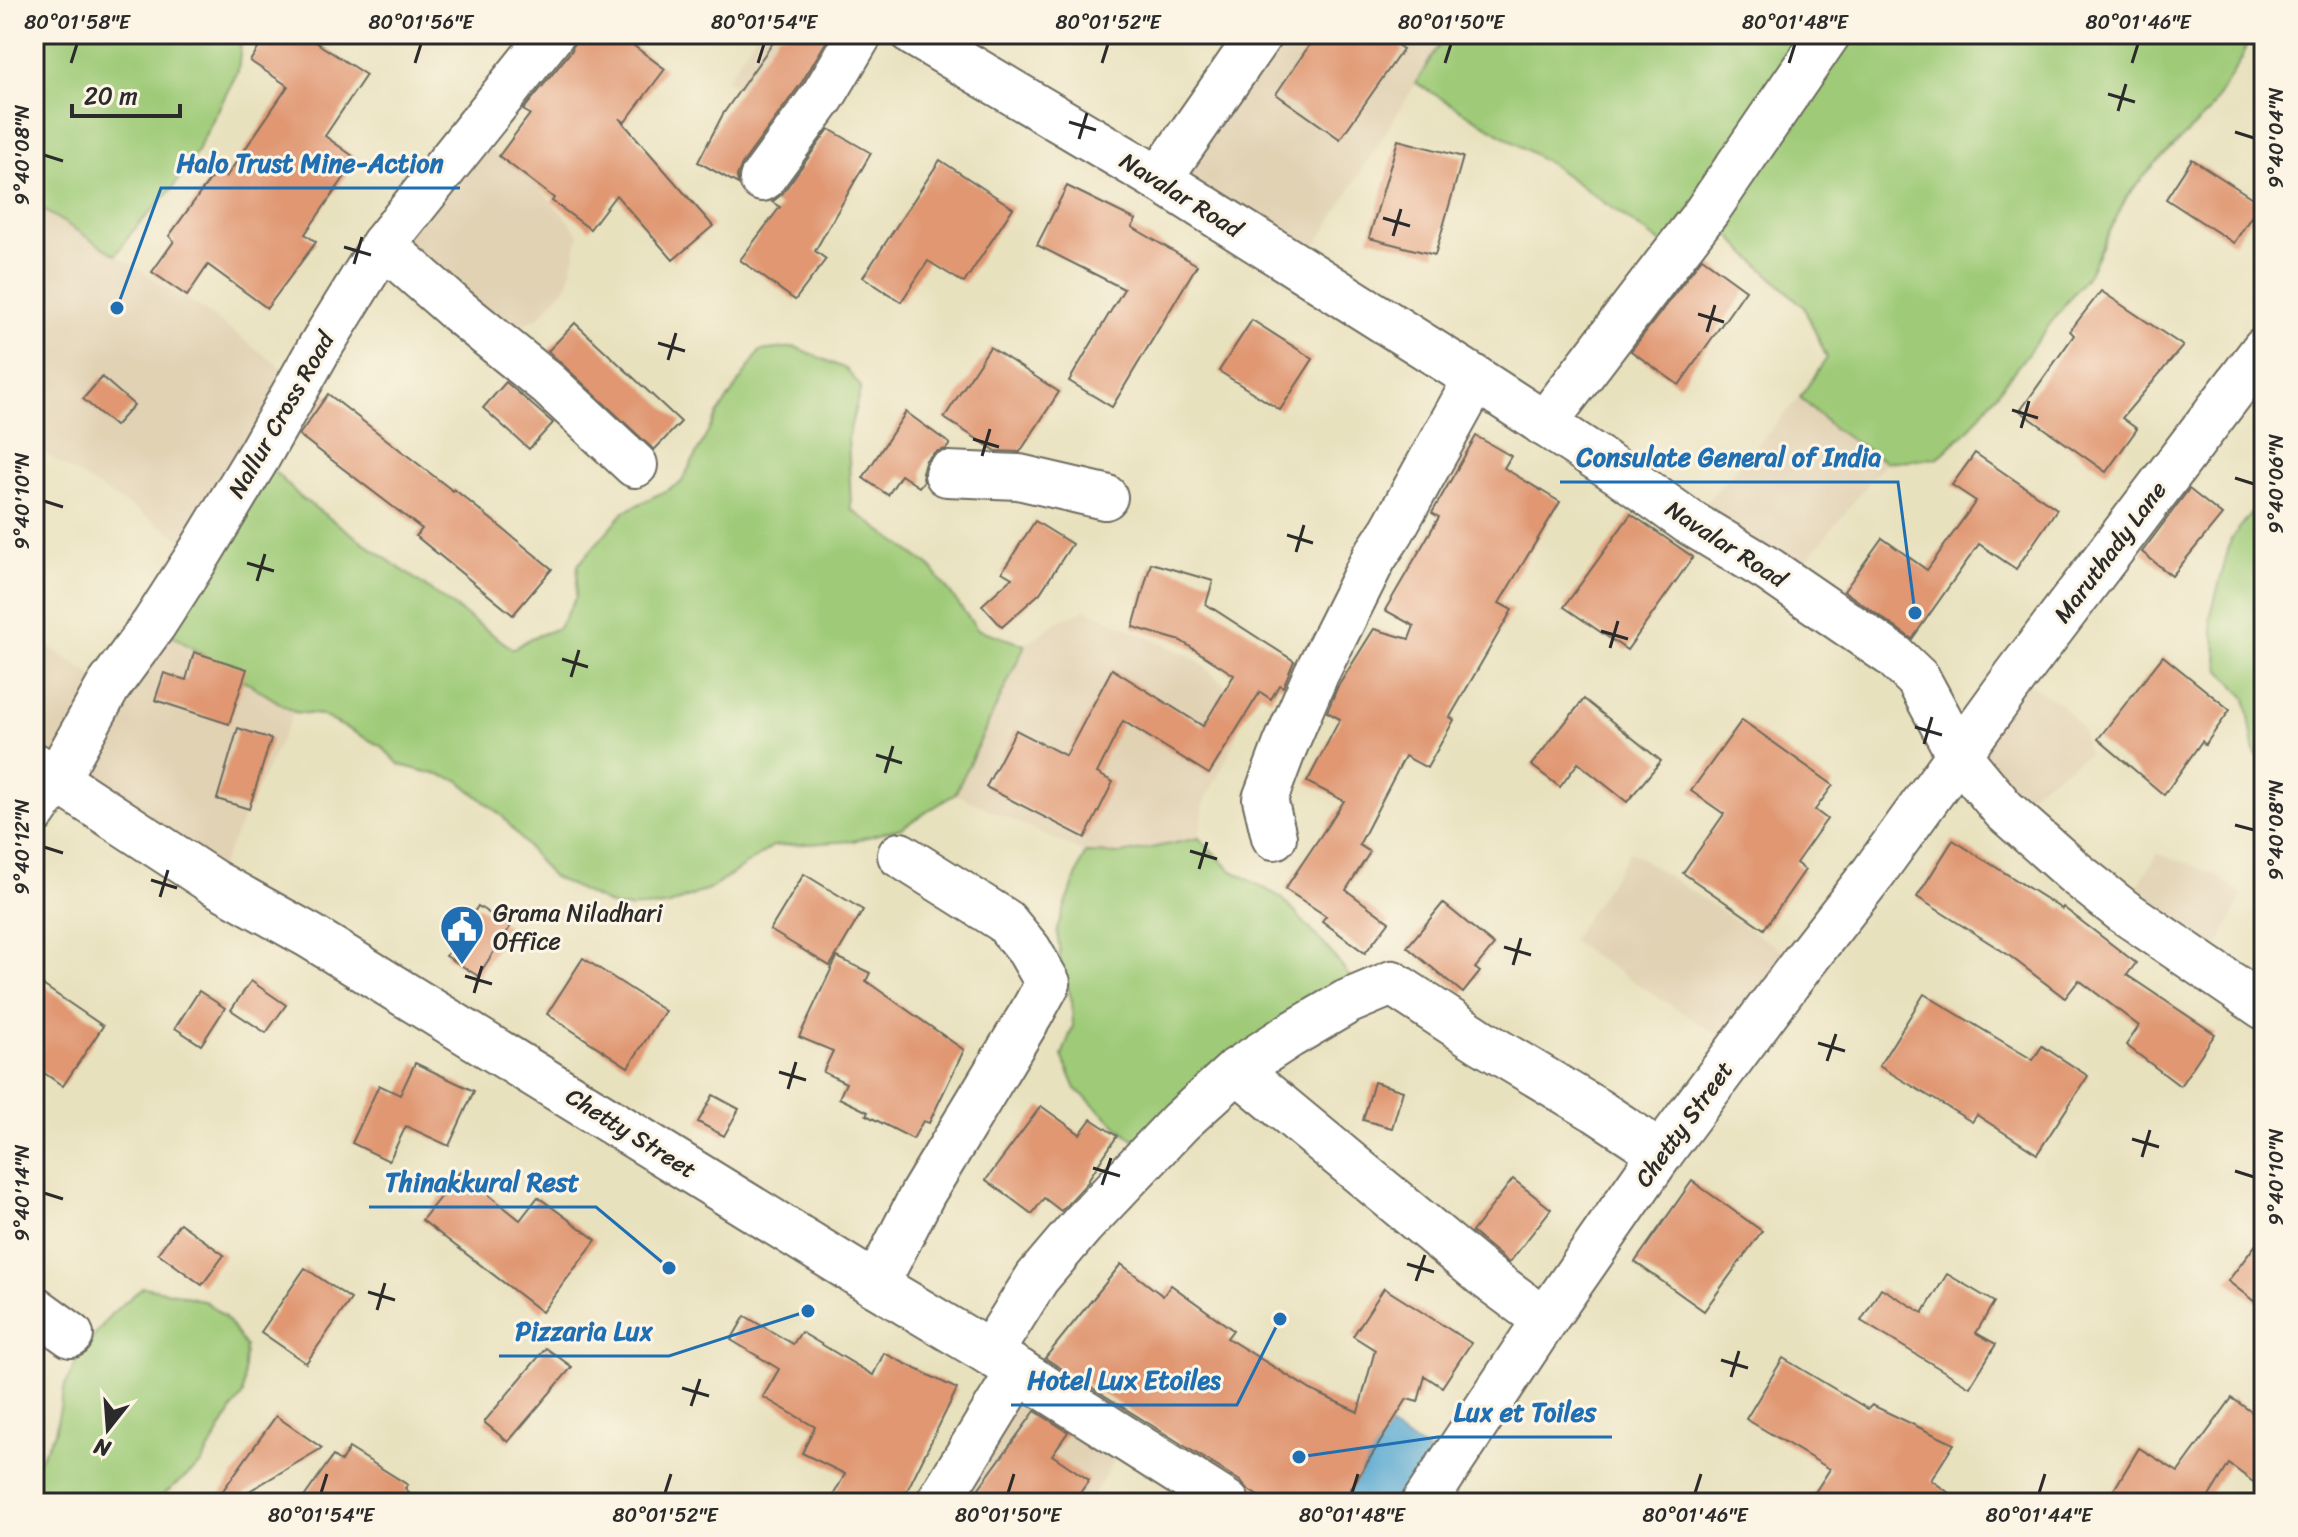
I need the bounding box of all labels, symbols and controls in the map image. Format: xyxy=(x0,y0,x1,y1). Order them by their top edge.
text: 80°01'58"E xyxy=(24,5,132,40)
text: 80°01'56"E xyxy=(369,5,475,40)
text: 80°01'54"E xyxy=(711,5,819,40)
text: 80°01'52"E xyxy=(1055,5,1162,40)
text: 80°01'50"E xyxy=(1398,5,1506,40)
text: 80°01'48"E xyxy=(1742,5,1850,40)
text: 80°01'46"E xyxy=(2085,5,2192,40)
scale bar xyxy=(72,68,180,118)
text: 20 m xyxy=(84,75,138,117)
text: 9°40'04"N xyxy=(2259,88,2294,188)
text: 9°40'08"N xyxy=(5,105,40,205)
callout: Halo Trust Mine-Action xyxy=(161,138,460,188)
text: Halo Trust Mine-Action xyxy=(176,140,444,186)
street label: Navalar Road xyxy=(1111,141,1253,251)
street label: Nallur Cross Road xyxy=(216,322,347,506)
callout: Consulate General of India xyxy=(1560,432,1898,482)
text: Consulate General of India xyxy=(1576,434,1881,480)
text: 9°40'06"N xyxy=(2259,434,2294,534)
text: 9°40'10"N xyxy=(5,452,40,549)
street label: Maruthady Lane xyxy=(2042,472,2178,632)
street label: Navalar Road xyxy=(1657,489,1797,601)
text: 9°40'08"N xyxy=(2259,780,2294,880)
text: 9°40'12"N xyxy=(5,799,40,895)
place label: Grama Niladhari Office xyxy=(493,892,663,962)
public building icon: Grama Niladhari Office xyxy=(438,903,486,966)
street label: Chetty Street xyxy=(1623,1052,1745,1196)
street label: Chetty Street xyxy=(557,1076,705,1190)
text: 9°40'10"N xyxy=(2259,1128,2294,1225)
text: 9°40'14"N xyxy=(5,1145,40,1241)
callout: Thinakkural Rest xyxy=(369,1157,596,1207)
text: Thinakkural Rest xyxy=(385,1159,580,1205)
callout: Pizzaria Lux xyxy=(499,1306,669,1356)
text: Pizzaria Lux xyxy=(515,1308,654,1354)
callout: Hotel Lux Etoiles xyxy=(1011,1355,1237,1405)
text: Hotel Lux Etoiles xyxy=(1027,1357,1222,1403)
callout: Lux et Toiles xyxy=(1438,1387,1612,1437)
north arrow xyxy=(68,1389,148,1469)
text: Lux et Toiles xyxy=(1454,1389,1597,1435)
text: N xyxy=(89,1427,116,1469)
text: 80°01'54"E xyxy=(268,1498,376,1533)
text: 80°01'52"E xyxy=(612,1498,719,1533)
text: 80°01'50"E xyxy=(955,1498,1063,1533)
text: 80°01'48"E xyxy=(1299,1498,1407,1533)
text: 80°01'46"E xyxy=(1642,1498,1749,1533)
text: 80°01'44"E xyxy=(1986,1498,2094,1533)

